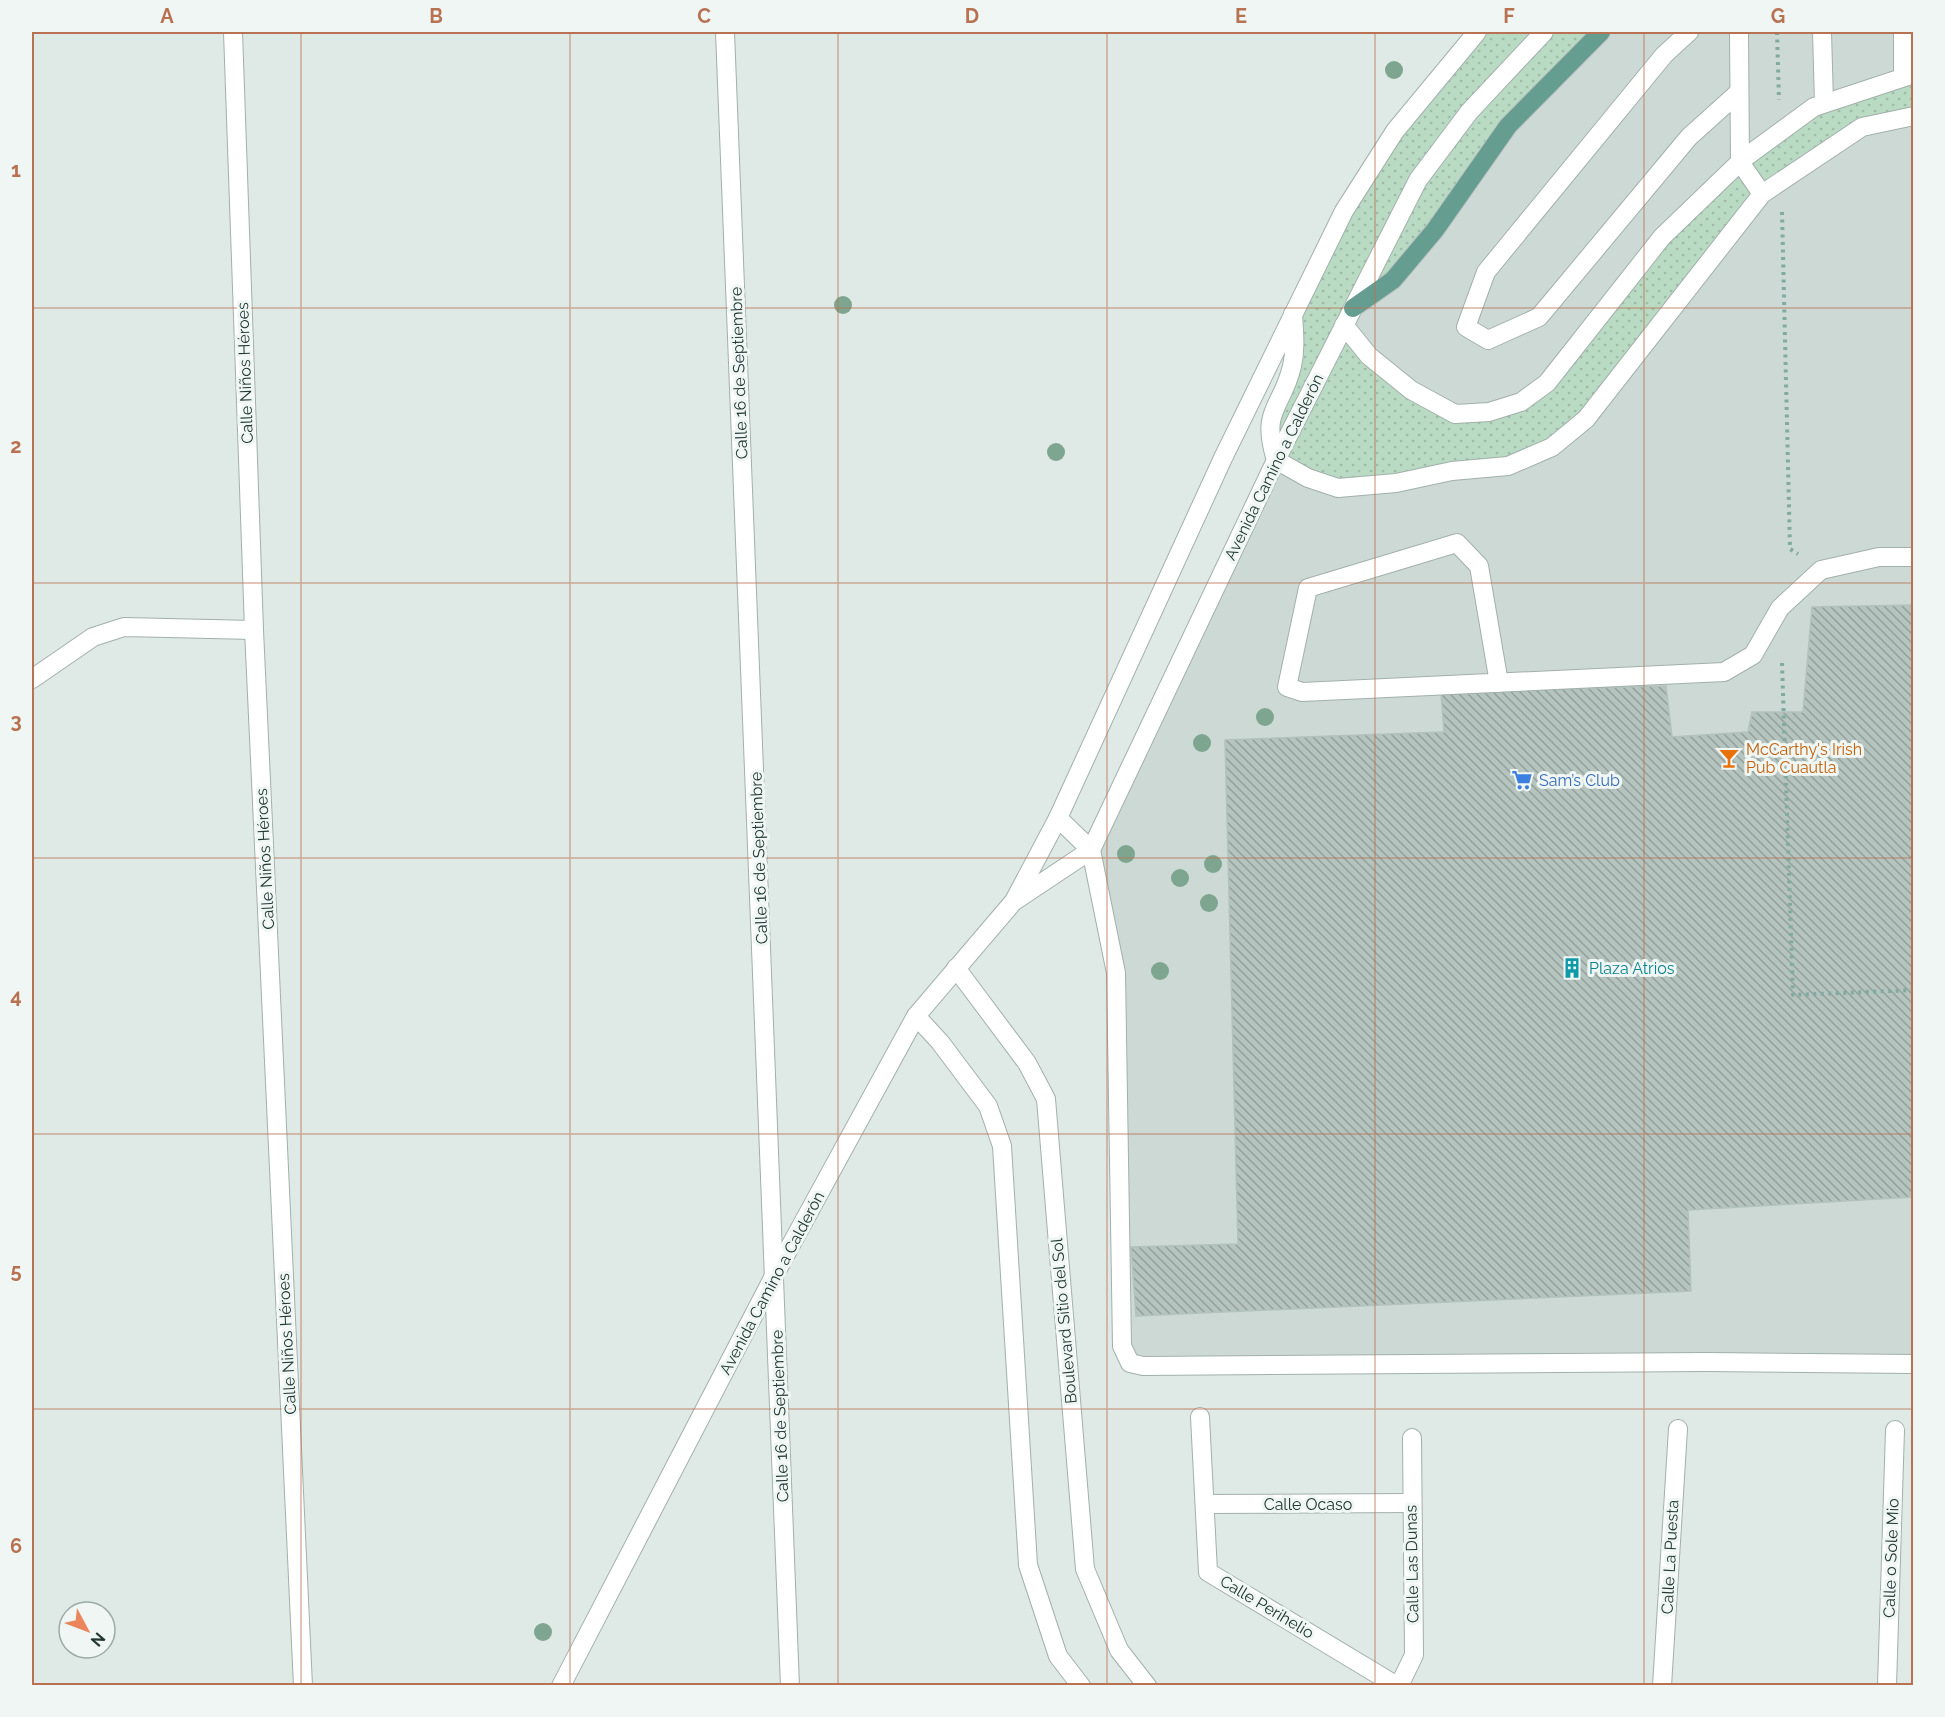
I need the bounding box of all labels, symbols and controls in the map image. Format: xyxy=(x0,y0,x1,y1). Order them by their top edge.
text: A xyxy=(160,4,174,28)
text: B xyxy=(429,4,443,28)
text: C xyxy=(697,4,711,28)
text: D xyxy=(965,4,979,28)
text: E xyxy=(1235,4,1247,28)
text: F xyxy=(1503,4,1515,28)
text: G xyxy=(1771,4,1785,28)
text: 1 xyxy=(11,158,21,182)
street label: Calle 16 de Septiembre xyxy=(726,287,752,459)
street label: Calle Niños Héroes xyxy=(233,302,257,444)
street label: Avenida Camino a Calderón xyxy=(1221,371,1327,563)
text: 2 xyxy=(10,434,22,458)
text: 3 xyxy=(10,709,22,733)
place label: McCarthy's Irish Pub Cuautla xyxy=(1746,740,1862,777)
bar icon: McCarthy's Irish Pub Cuautla xyxy=(1717,746,1741,770)
supermarket icon: Sam’s Club xyxy=(1510,768,1534,792)
place label: Sam’s Club xyxy=(1539,771,1620,790)
street label: Calle 16 de Septiembre xyxy=(746,772,772,944)
street label: Calle Niños Héroes xyxy=(252,788,278,930)
building icon: Plaza Atrios xyxy=(1560,956,1584,980)
place label: Plaza Atrios xyxy=(1589,959,1675,978)
text: 4 xyxy=(10,984,22,1008)
street label: Avenida Camino a Calderón xyxy=(716,1188,828,1378)
street label: Boulevard Sitio del Sol xyxy=(1047,1237,1081,1405)
text: 5 xyxy=(10,1259,22,1283)
street label: Calle Niños Héroes xyxy=(274,1273,300,1415)
street label: Calle 16 de Septiembre xyxy=(767,1330,793,1502)
street label: Calle Ocaso xyxy=(1264,1495,1352,1514)
street label: Calle o Sole Mio xyxy=(1879,1498,1903,1618)
street label: Calle La Puesta xyxy=(1658,1499,1682,1615)
street label: Calle Las Dunas xyxy=(1401,1504,1423,1623)
text: 6 xyxy=(10,1534,22,1558)
street label: Calle Perihelio xyxy=(1217,1571,1317,1643)
north arrow xyxy=(57,1600,117,1660)
text: N xyxy=(87,1629,109,1650)

